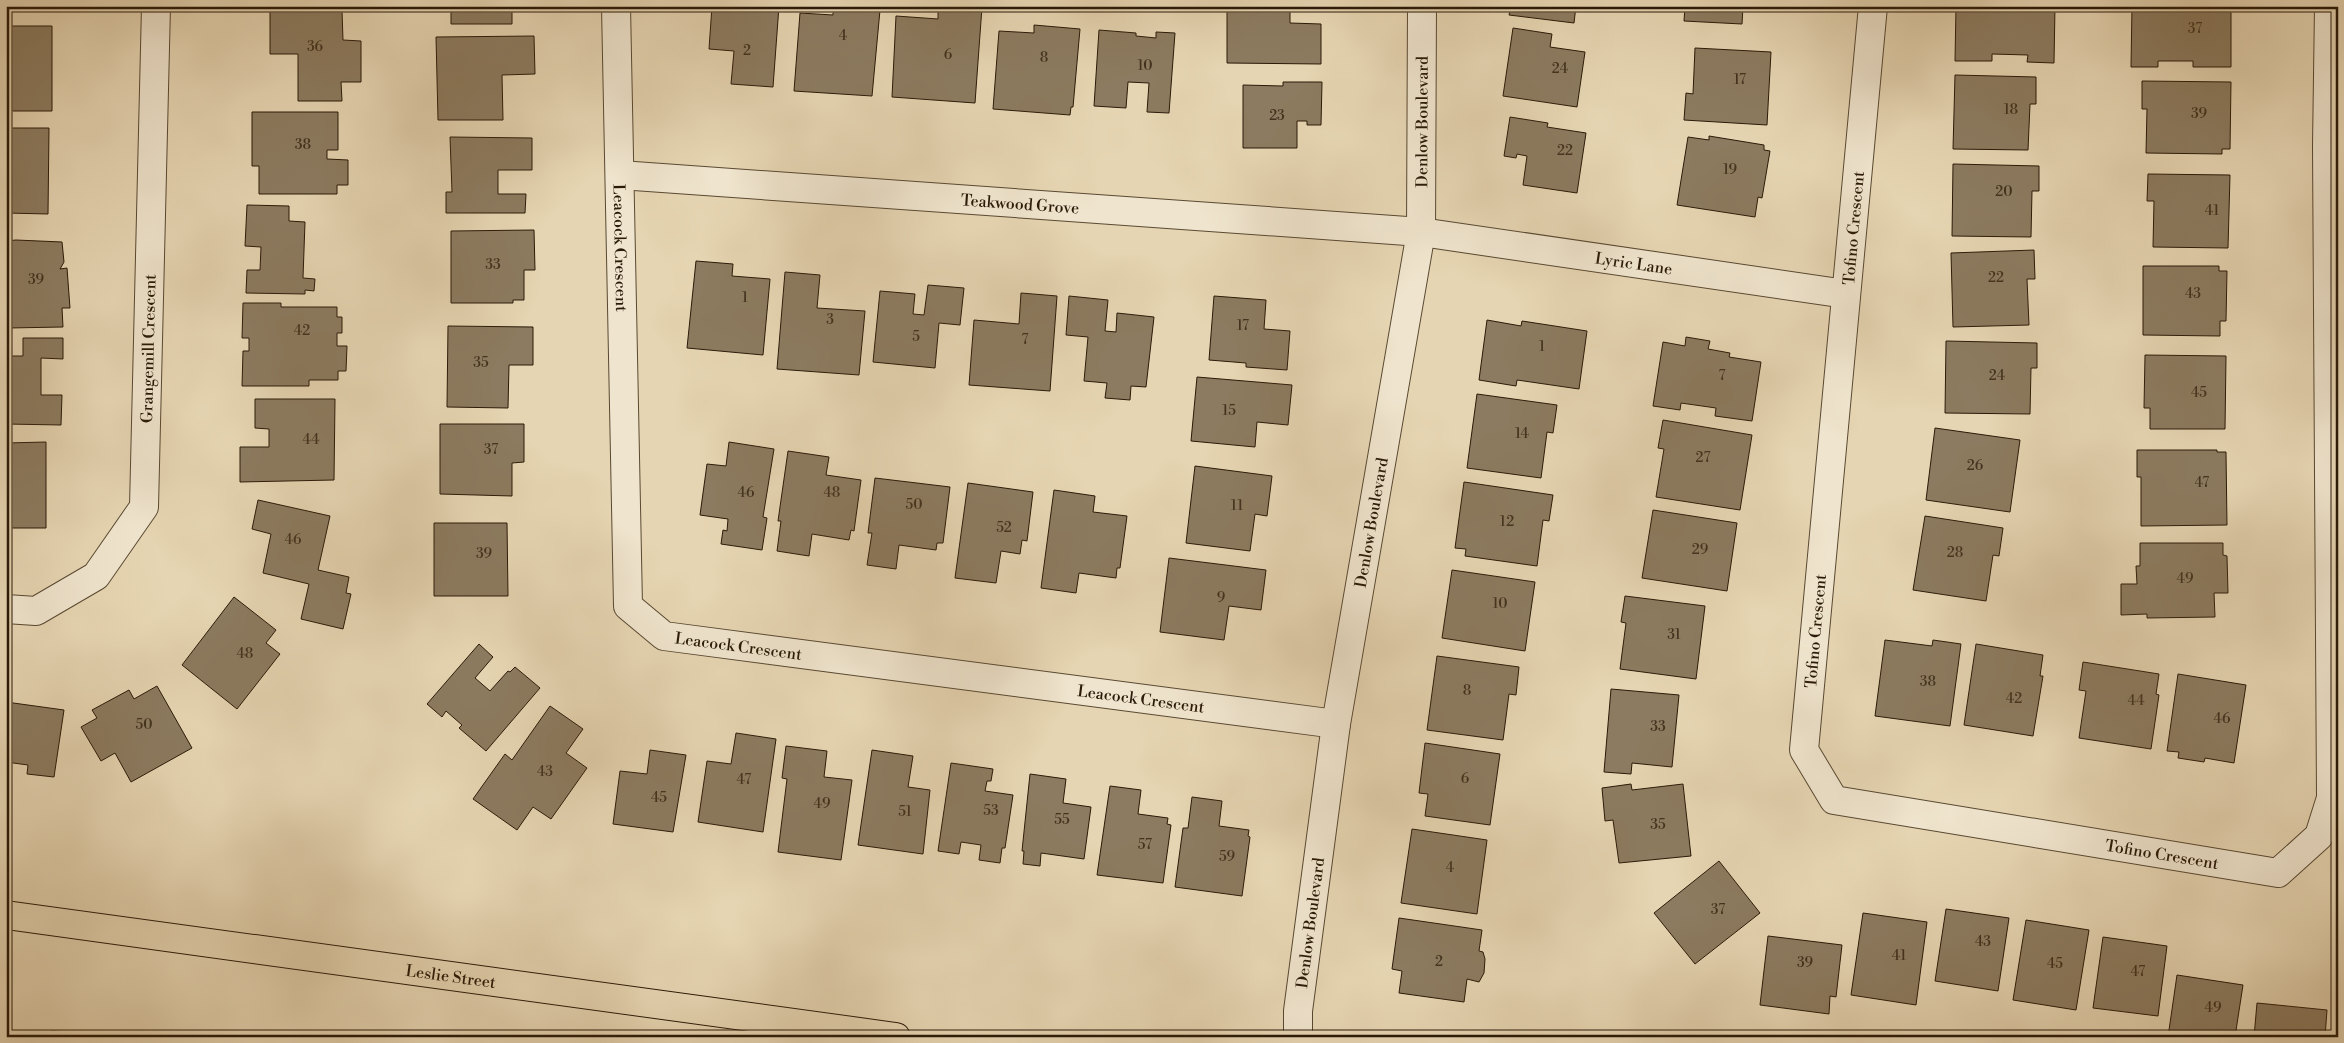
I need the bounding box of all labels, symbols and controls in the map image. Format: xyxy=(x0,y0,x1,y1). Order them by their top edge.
house number: 37 xyxy=(2188,20,2202,38)
house number: 4 xyxy=(839,27,847,45)
house number: 36 xyxy=(307,38,324,56)
house number: 2 xyxy=(743,42,751,60)
house number: 6 xyxy=(944,46,953,64)
house number: 8 xyxy=(1040,49,1048,67)
street label: Denlow Boulevard xyxy=(1412,56,1433,188)
house number: 10 xyxy=(1138,57,1152,75)
house number: 24 xyxy=(1552,60,1568,78)
house number: 17 xyxy=(1734,71,1746,89)
house number: 18 xyxy=(2004,101,2018,119)
house number: 39 xyxy=(2191,105,2207,123)
house number: 23 xyxy=(1269,107,1285,125)
house number: 38 xyxy=(295,136,311,154)
house number: 22 xyxy=(1557,142,1573,160)
house number: 19 xyxy=(1723,161,1737,179)
street label: Tofino Crescent xyxy=(1839,170,1869,286)
house number: 20 xyxy=(1995,183,2013,201)
street label: Leacock Crescent xyxy=(609,184,631,312)
street label: Teakwood Grove xyxy=(960,190,1080,219)
house number: 41 xyxy=(2205,202,2219,220)
street label: Lyric Lane xyxy=(1593,248,1674,280)
house number: 33 xyxy=(485,256,501,274)
house number: 22 xyxy=(1988,269,2004,287)
house number: 39 xyxy=(28,271,44,289)
street label: Grangemill Crescent xyxy=(137,274,161,423)
house number: 43 xyxy=(2185,285,2201,303)
house number: 1 xyxy=(742,289,748,307)
house number: 3 xyxy=(826,311,834,329)
house number: 17 xyxy=(1237,317,1249,335)
house number: 42 xyxy=(294,322,310,340)
house number: 5 xyxy=(912,328,920,346)
house number: 7 xyxy=(1021,331,1029,349)
house number: 1 xyxy=(1539,338,1545,356)
house number: 35 xyxy=(473,354,489,372)
house number: 7 xyxy=(1718,367,1726,385)
house number: 24 xyxy=(1989,367,2005,385)
house number: 45 xyxy=(2191,384,2207,402)
house number: 15 xyxy=(1222,402,1236,420)
house number: 14 xyxy=(1515,425,1529,443)
house number: 44 xyxy=(303,431,319,449)
house number: 37 xyxy=(484,441,498,459)
house number: 27 xyxy=(1696,449,1710,467)
street label: Denlow Boulevard xyxy=(1351,456,1393,589)
house number: 26 xyxy=(1967,457,1984,475)
house number: 47 xyxy=(2195,474,2209,492)
house number: 46 xyxy=(738,484,755,502)
house number: 48 xyxy=(824,484,840,502)
house number: 50 xyxy=(906,496,923,514)
house number: 11 xyxy=(1231,497,1243,515)
house number: 12 xyxy=(1500,513,1514,531)
house number: 52 xyxy=(996,519,1012,537)
house number: 46 xyxy=(285,531,302,549)
house number: 29 xyxy=(1692,541,1708,559)
house number: 28 xyxy=(1947,544,1963,562)
house number: 39 xyxy=(476,545,492,563)
house number: 49 xyxy=(2177,570,2193,588)
street label: Tofino Crescent xyxy=(1801,573,1831,689)
house number: 9 xyxy=(1217,589,1225,607)
house number: 10 xyxy=(1493,595,1507,613)
house number: 31 xyxy=(1667,626,1681,644)
street label: Leacock Crescent xyxy=(674,629,803,665)
house number: 48 xyxy=(237,645,253,663)
house number: 38 xyxy=(1920,673,1936,691)
street label: Leacock Crescent xyxy=(1076,681,1206,718)
house number: 8 xyxy=(1463,682,1471,700)
house number: 42 xyxy=(2006,690,2022,708)
house number: 44 xyxy=(2128,692,2144,710)
house number: 46 xyxy=(2214,710,2231,728)
house number: 50 xyxy=(136,716,153,734)
house number: 33 xyxy=(1650,718,1666,736)
house number: 43 xyxy=(537,763,553,781)
house number: 6 xyxy=(1461,770,1470,788)
house number: 47 xyxy=(737,771,751,789)
house number: 45 xyxy=(651,789,667,807)
house number: 49 xyxy=(814,795,830,813)
house number: 53 xyxy=(983,802,999,820)
house number: 51 xyxy=(898,803,912,821)
house number: 55 xyxy=(1054,811,1070,829)
house number: 35 xyxy=(1650,816,1666,834)
house number: 57 xyxy=(1138,836,1152,854)
street label: Tofino Crescent xyxy=(2104,836,2220,874)
house number: 59 xyxy=(1219,848,1235,866)
street label: Denlow Boulevard xyxy=(1292,856,1329,990)
house number: 4 xyxy=(1446,859,1454,877)
house number: 37 xyxy=(1711,901,1725,919)
house number: 43 xyxy=(1975,933,1991,951)
house number: 41 xyxy=(1892,947,1906,965)
house number: 2 xyxy=(1435,953,1443,971)
house number: 39 xyxy=(1797,954,1813,972)
house number: 45 xyxy=(2047,955,2063,973)
street label: Leslie Street xyxy=(404,961,497,993)
house number: 47 xyxy=(2131,963,2145,981)
house number: 49 xyxy=(2205,999,2221,1017)

